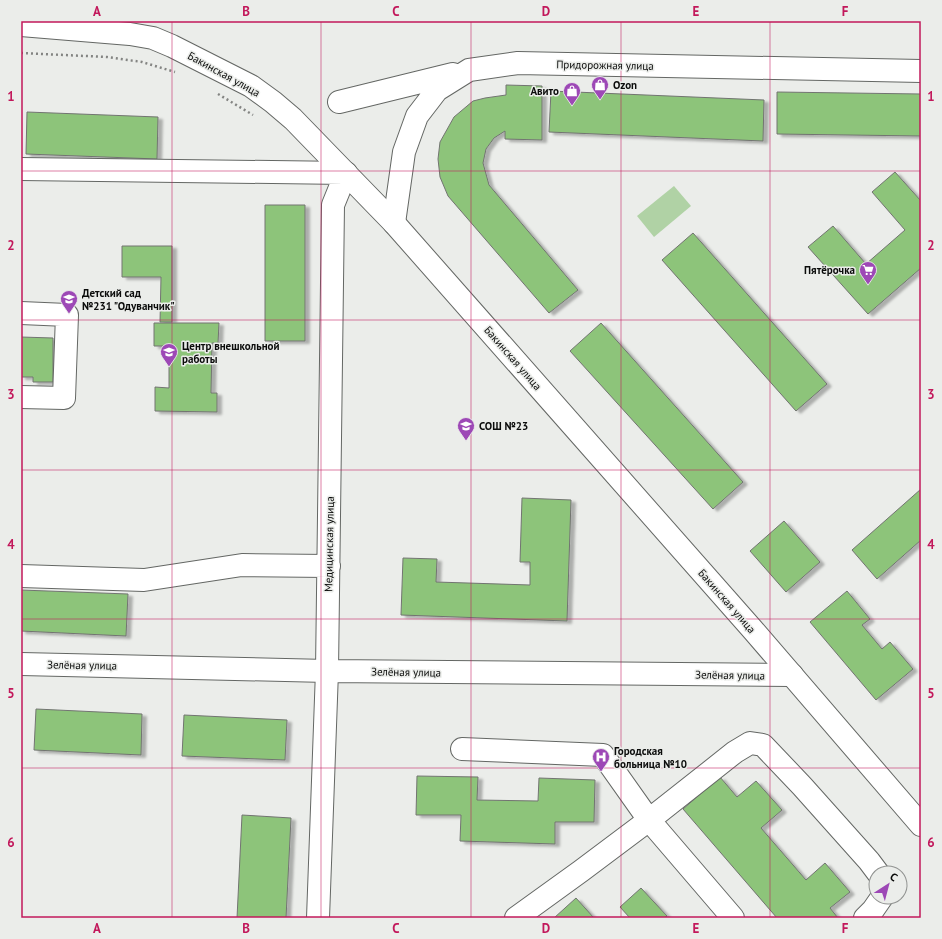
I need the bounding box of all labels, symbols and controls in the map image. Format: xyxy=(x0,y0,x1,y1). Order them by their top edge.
text: A xyxy=(93,3,101,20)
text: B xyxy=(242,3,250,20)
text: C xyxy=(392,3,400,20)
text: D xyxy=(542,3,550,20)
text: E xyxy=(693,3,700,20)
text: F xyxy=(842,3,849,20)
street label: Бакинская улица xyxy=(185,48,263,100)
street label: Придорожная улица xyxy=(556,57,654,73)
shop icon: Ozon xyxy=(590,75,610,100)
place label: Ozon xyxy=(613,78,637,92)
shop icon: Авито xyxy=(562,81,582,106)
place label: Авито xyxy=(530,84,559,98)
text: 1 xyxy=(7,88,15,105)
text: 1 xyxy=(927,88,935,105)
text: 2 xyxy=(7,237,15,254)
text: 2 xyxy=(927,237,935,254)
supermarket icon: Пятёрочка xyxy=(858,260,878,285)
place label: Пятёрочка xyxy=(804,263,855,277)
place label: Детский сад №231 "Одуванчик" xyxy=(82,286,175,313)
school or university icon: Детский сад №231 "Одуванчик" xyxy=(59,289,79,314)
street label: Бакинская улица xyxy=(481,323,545,393)
place label: Центр внешкольной работы xyxy=(182,339,279,366)
school or university icon: Центр внешкольной работы xyxy=(159,342,179,367)
text: 3 xyxy=(7,386,15,403)
text: 3 xyxy=(927,386,935,403)
school or university icon: СОШ №23 xyxy=(456,416,476,441)
place label: СОШ №23 xyxy=(479,419,528,433)
street label: Медицинская улица xyxy=(321,496,337,592)
text: 4 xyxy=(7,536,15,553)
text: 4 xyxy=(927,536,935,553)
street label: Бакинская улица xyxy=(695,566,759,636)
street label: Зелёная улица xyxy=(47,657,117,673)
street label: Зелёная улица xyxy=(371,664,441,680)
street label: Зелёная улица xyxy=(695,667,765,683)
text: 5 xyxy=(7,685,15,702)
text: 5 xyxy=(927,685,935,702)
place label: Городская больница №10 xyxy=(614,744,687,771)
hospital icon: Городская больница №10 xyxy=(591,747,611,772)
text: 6 xyxy=(7,834,15,851)
text: 6 xyxy=(927,834,935,851)
north arrow xyxy=(868,865,908,905)
text: С xyxy=(887,869,900,884)
text: A xyxy=(93,920,101,937)
text: B xyxy=(242,920,250,937)
text: C xyxy=(392,920,400,937)
text: D xyxy=(542,920,550,937)
text: E xyxy=(693,920,700,937)
text: F xyxy=(842,920,849,937)

